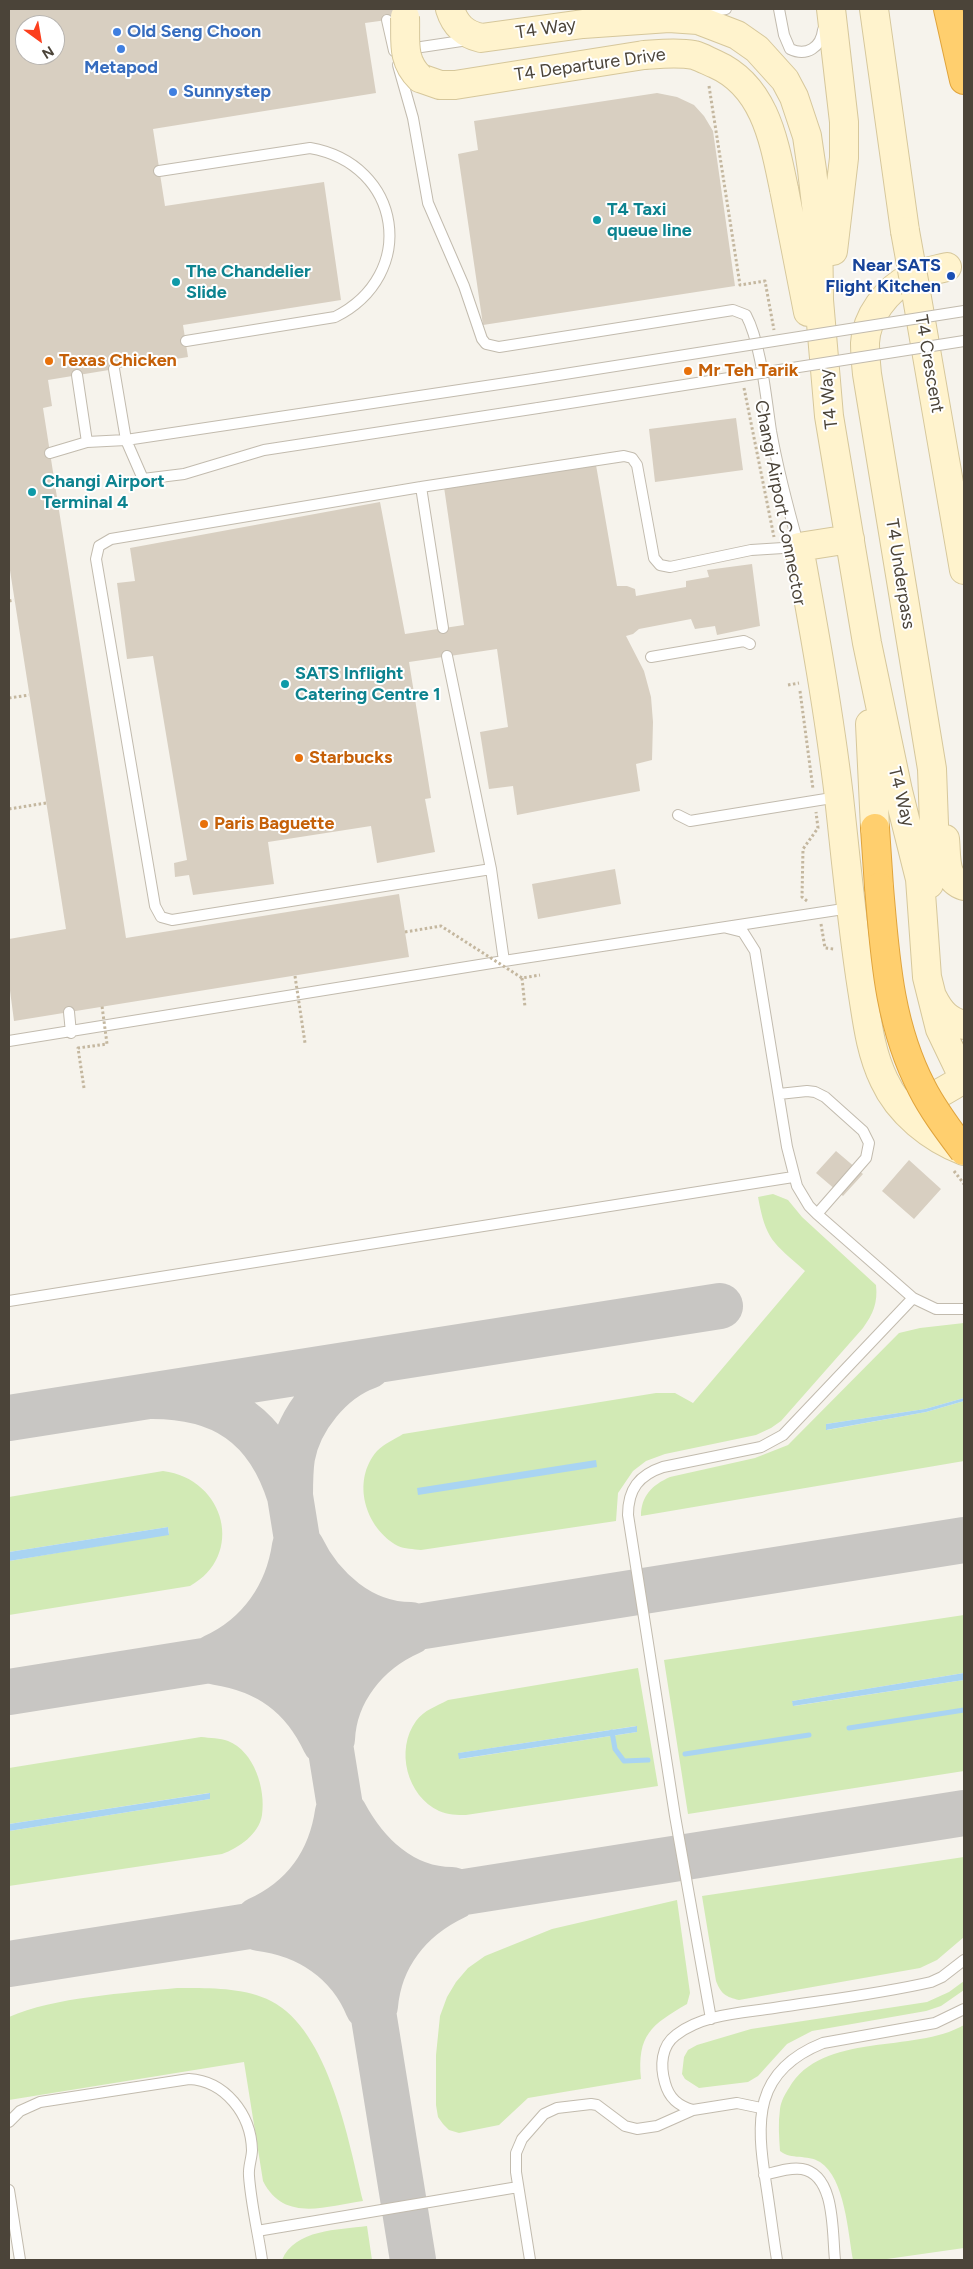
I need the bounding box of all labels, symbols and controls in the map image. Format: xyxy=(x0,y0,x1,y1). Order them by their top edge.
street label: T4 Way xyxy=(514,14,578,44)
north arrow xyxy=(15,15,65,65)
place label: Old Seng Choon xyxy=(127,21,261,43)
marker: Old Seng Choon xyxy=(111,26,123,38)
text: N xyxy=(39,42,57,62)
marker: Metapod xyxy=(115,43,127,55)
street label: T4 Departure Drive xyxy=(513,44,667,86)
place label: Metapod xyxy=(84,57,158,79)
place label: Sunnystep xyxy=(183,81,271,103)
marker: Sunnystep xyxy=(167,86,179,98)
place label: T4 Taxi queue line xyxy=(607,199,692,242)
marker: T4 Taxi queue line xyxy=(591,214,603,226)
place label: Near SATS Flight Kitchen xyxy=(825,255,941,298)
place label: The Chandelier Slide xyxy=(186,261,311,304)
marker: Near SATS Flight Kitchen xyxy=(945,270,957,282)
marker: The Chandelier Slide xyxy=(170,276,182,288)
street label: T4 Crescent xyxy=(910,313,948,415)
place label: Texas Chicken xyxy=(59,350,177,372)
marker: Texas Chicken xyxy=(43,355,55,367)
place label: Mr Teh Tarik xyxy=(698,360,799,382)
marker: Mr Teh Tarik xyxy=(682,365,694,377)
street label: T4 Way xyxy=(815,368,843,430)
street label: Changi Airport Connector xyxy=(749,399,811,607)
place label: Changi Airport Terminal 4 xyxy=(42,471,165,514)
marker: Changi Airport Terminal 4 xyxy=(26,486,38,498)
street label: T4 Underpass xyxy=(881,517,919,631)
place label: SATS Inflight Catering Centre 1 xyxy=(295,663,441,706)
marker: SATS Inflight Catering Centre 1 xyxy=(279,678,291,690)
place label: Starbucks xyxy=(309,747,392,769)
marker: Starbucks xyxy=(293,752,305,764)
street label: T4 Way xyxy=(883,765,919,829)
place label: Paris Baguette xyxy=(214,813,334,835)
marker: Paris Baguette xyxy=(198,818,210,830)

